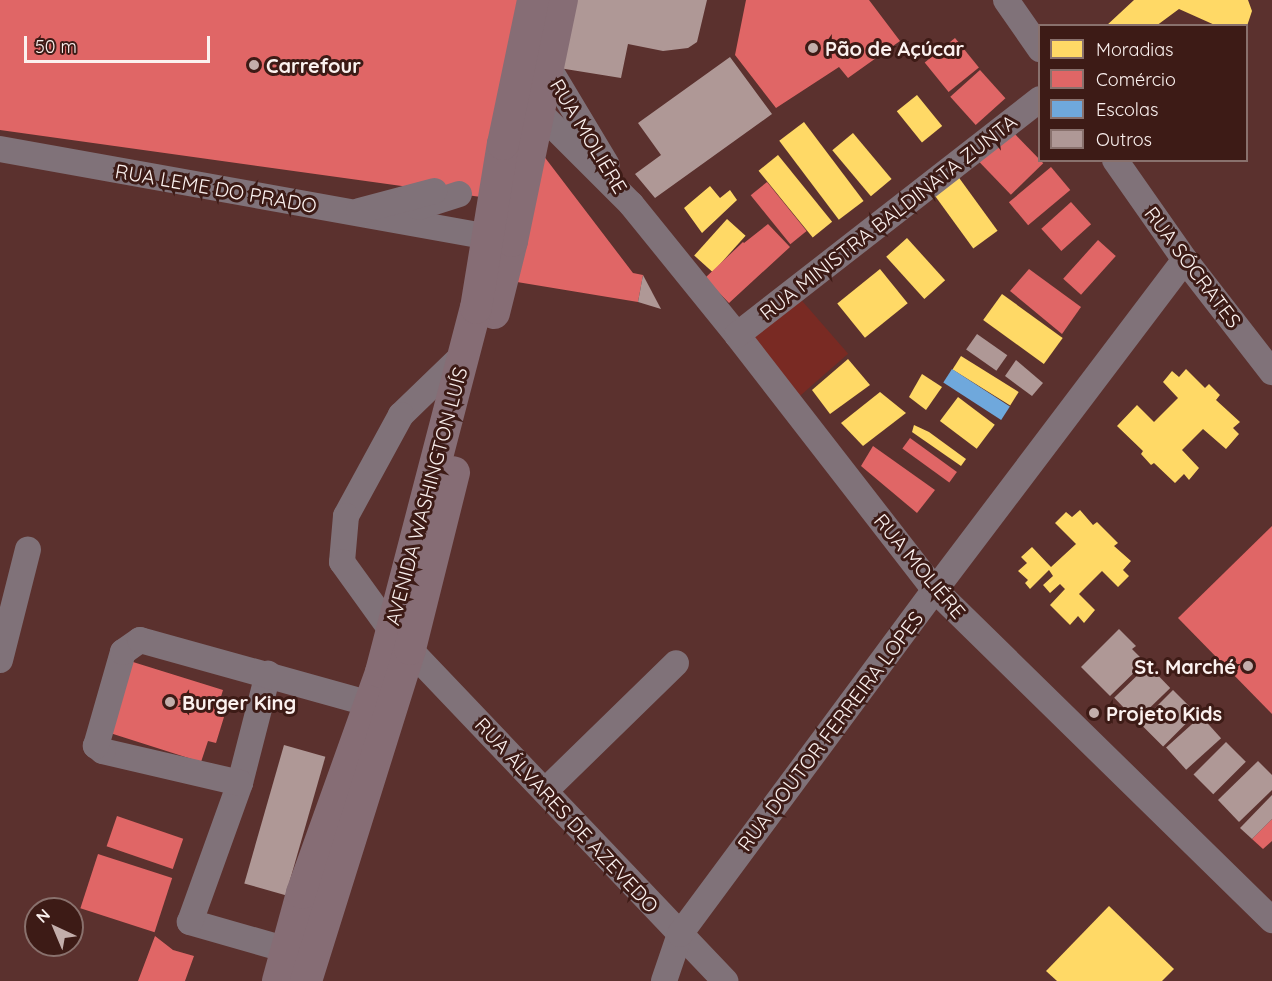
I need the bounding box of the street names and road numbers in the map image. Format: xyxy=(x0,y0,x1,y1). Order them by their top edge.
street label: RUA MOLIÉRE xyxy=(545,74,633,198)
street label: RUA MINISTRA BALDINATA ZUNTA xyxy=(755,109,1021,325)
street label: RUA LEME DO PRADO xyxy=(113,158,319,218)
street label: RUA SÓCRATES xyxy=(1140,202,1246,332)
street label: AVENIDA WASHINGTON LUÍS xyxy=(380,364,472,628)
street label: RUA MOLIÉRE xyxy=(869,509,971,623)
street label: RUA DOUTOR FERREIRA LOPES xyxy=(732,607,928,855)
street label: RUA ÁLVARES DE AZEVEDO xyxy=(470,712,664,918)

